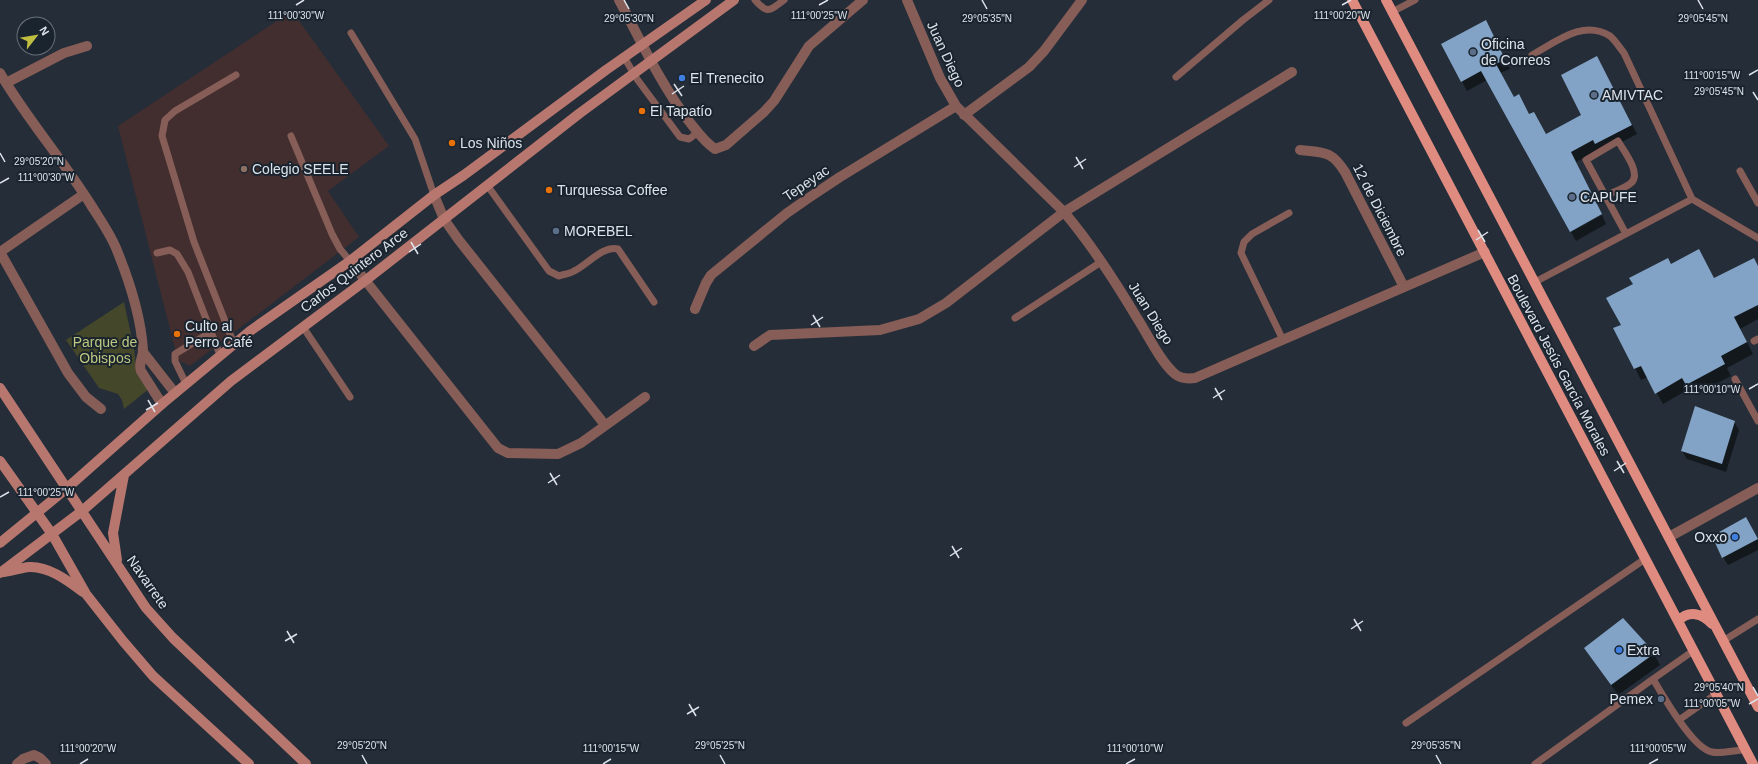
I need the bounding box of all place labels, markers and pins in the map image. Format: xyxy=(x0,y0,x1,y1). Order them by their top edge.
place label: Oficina de Correos xyxy=(1481,36,1550,68)
marker: Oficina de Correos xyxy=(1468,47,1478,57)
place label: El Trenecito xyxy=(690,70,764,86)
marker: El Trenecito xyxy=(677,73,687,83)
place label: AMIVTAC xyxy=(1602,87,1663,103)
marker: AMIVTAC xyxy=(1589,90,1599,100)
place label: El Tapatío xyxy=(650,103,712,119)
marker: El Tapatío xyxy=(637,106,647,116)
place label: Los Niños xyxy=(460,135,522,151)
marker: Los Niños xyxy=(447,138,457,148)
place label: Colegio SEELE xyxy=(252,161,349,177)
marker: Colegio SEELE xyxy=(239,164,249,174)
place label: Turquessa Coffee xyxy=(557,182,668,198)
marker: Turquessa Coffee xyxy=(544,185,554,195)
place label: CAPUFE xyxy=(1580,189,1637,205)
marker: CAPUFE xyxy=(1567,192,1577,202)
place label: MOREBEL xyxy=(564,223,633,239)
marker: MOREBEL xyxy=(551,226,561,236)
place label: Culto al Perro Café xyxy=(185,318,253,350)
marker: Culto al Perro Café xyxy=(172,329,182,339)
place label: Oxxo xyxy=(1694,529,1727,545)
marker: Oxxo xyxy=(1730,532,1740,542)
place label: Extra xyxy=(1627,642,1660,658)
marker: Extra xyxy=(1614,645,1624,655)
place label: Pemex xyxy=(1609,691,1653,707)
marker: Pemex xyxy=(1656,694,1666,704)

